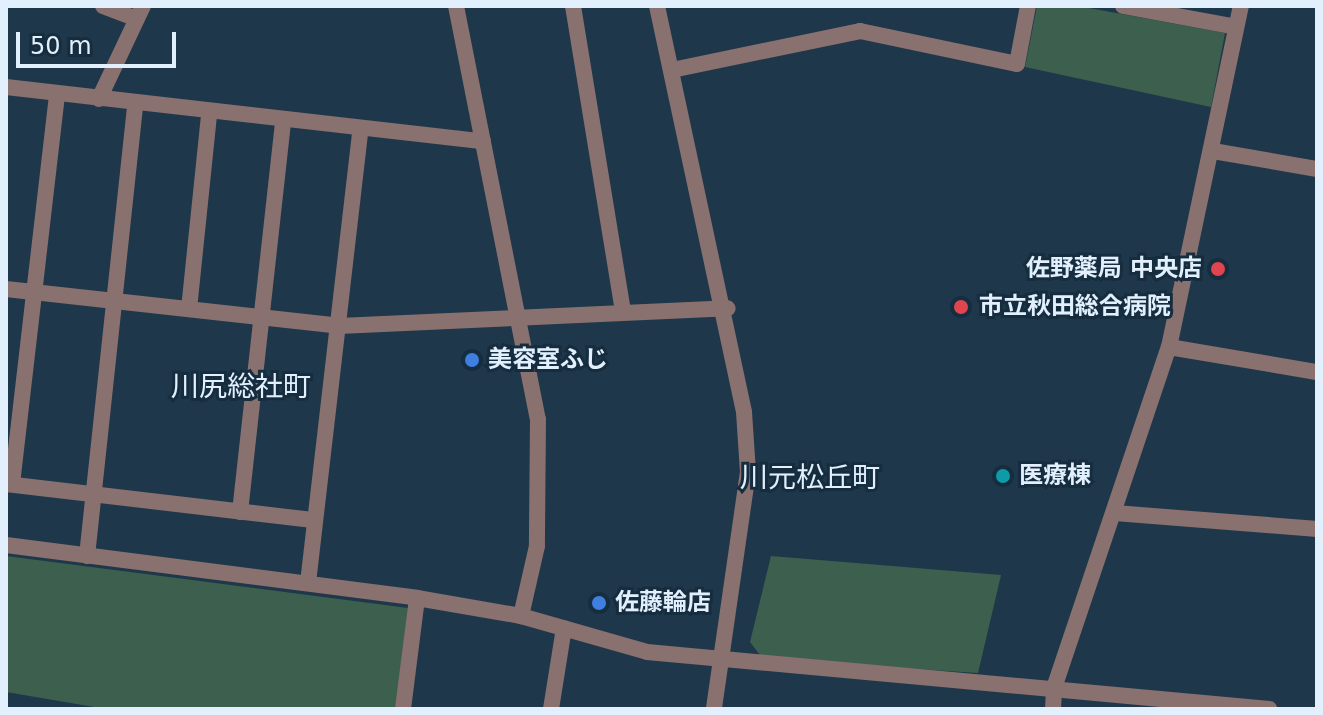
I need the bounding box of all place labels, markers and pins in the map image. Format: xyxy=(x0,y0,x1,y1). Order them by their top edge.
place label: 佐野薬局 中央店 xyxy=(1026,255,1202,283)
marker: 佐野薬局 中央店 xyxy=(1209,260,1227,278)
place label: 市立秋田総合病院 xyxy=(979,293,1171,321)
marker: 市立秋田総合病院 xyxy=(950,296,972,318)
place label: 美容室ふじ xyxy=(488,346,608,374)
marker: 美容室ふじ xyxy=(463,351,481,369)
place label: 医療棟 xyxy=(1019,462,1091,490)
marker: 医療棟 xyxy=(994,467,1012,485)
place label: 佐藤輪店 xyxy=(615,589,711,617)
marker: 佐藤輪店 xyxy=(590,594,608,612)

